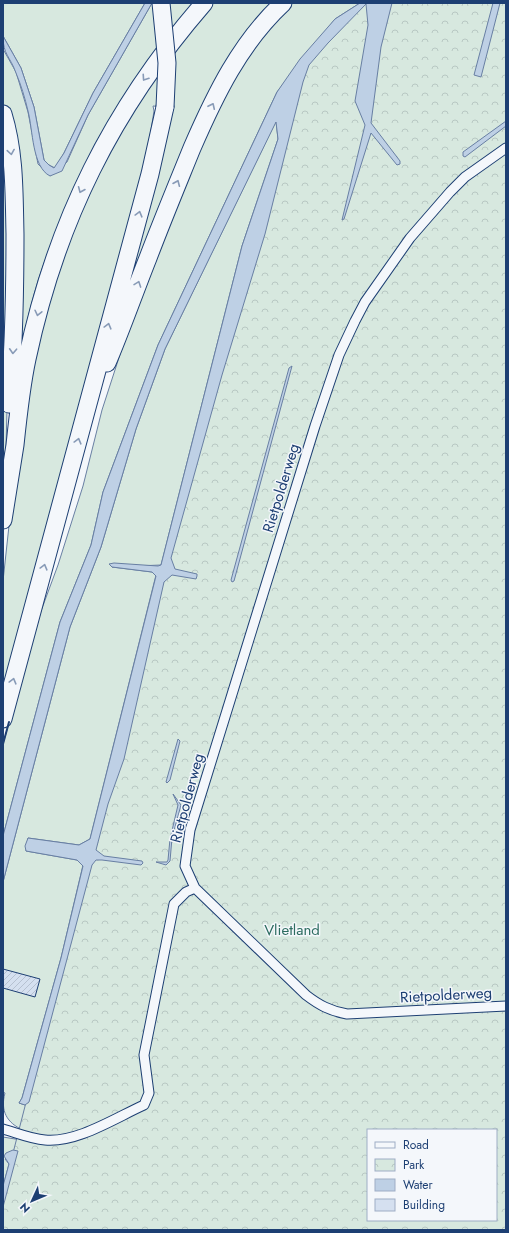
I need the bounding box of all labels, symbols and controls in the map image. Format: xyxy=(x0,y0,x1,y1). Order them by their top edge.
one-way arrow xyxy=(143,73,150,80)
one-way arrow xyxy=(207,102,215,110)
one-way arrow xyxy=(6,149,15,155)
one-way arrow xyxy=(173,180,181,187)
one-way arrow xyxy=(78,186,86,194)
one-way arrow xyxy=(134,211,143,218)
one-way arrow xyxy=(133,281,142,288)
one-way arrow xyxy=(34,309,42,316)
one-way arrow xyxy=(104,323,112,329)
one-way arrow xyxy=(8,348,17,354)
one-way arrow xyxy=(73,438,81,444)
street label: Rietpolderweg xyxy=(257,441,305,535)
one-way arrow xyxy=(39,563,47,570)
one-way arrow xyxy=(8,678,17,685)
street label: Rietpolderweg xyxy=(164,751,210,845)
park label: Vlietland xyxy=(264,919,320,941)
street label: Rietpolderweg xyxy=(400,982,492,1008)
legend xyxy=(367,1129,497,1221)
text: Road xyxy=(403,1136,429,1154)
text: Park xyxy=(403,1156,425,1174)
text: Water xyxy=(403,1176,434,1194)
north arrow xyxy=(12,1181,52,1221)
text: Building xyxy=(403,1196,445,1214)
text: N xyxy=(16,1199,34,1217)

